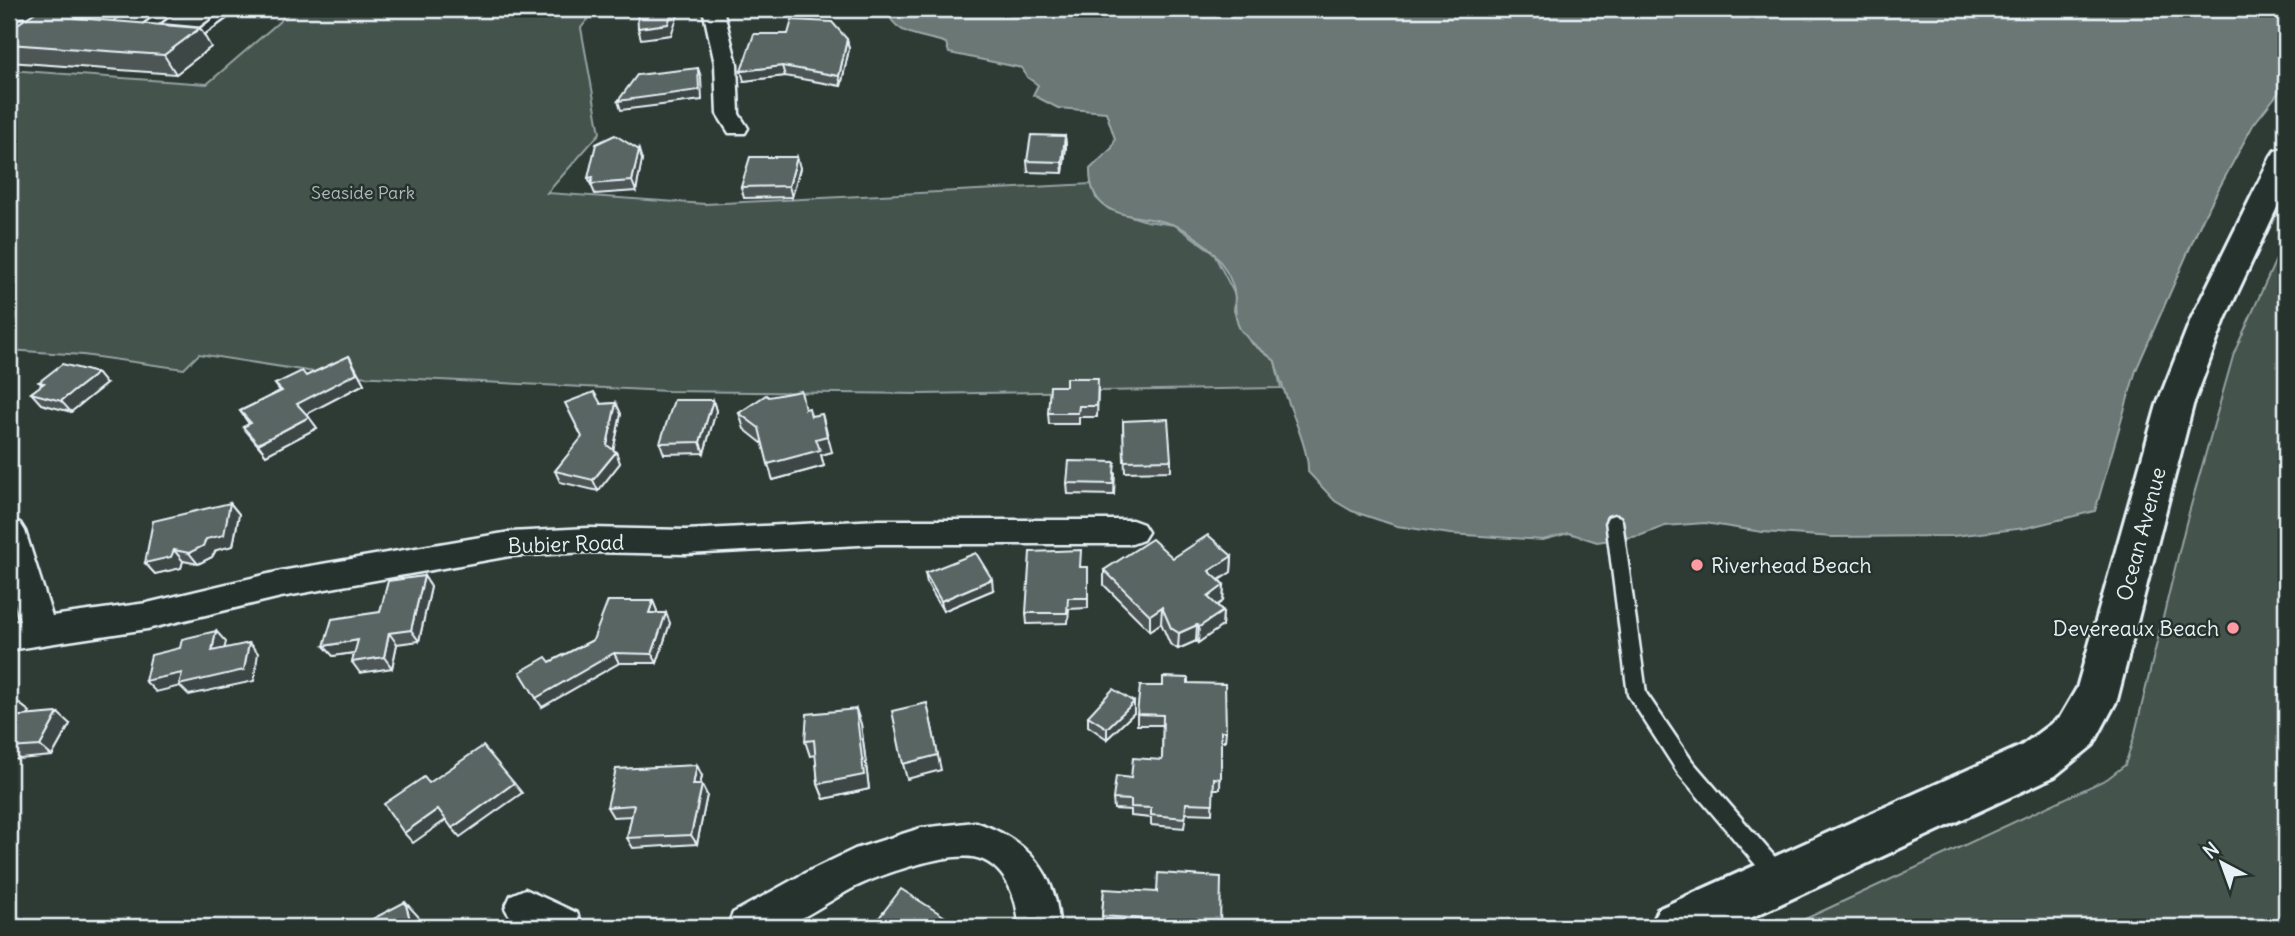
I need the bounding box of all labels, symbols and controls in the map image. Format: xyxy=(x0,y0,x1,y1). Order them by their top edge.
park label: Seaside Park xyxy=(311,181,415,204)
street label: Ocean Avenue xyxy=(2110,464,2172,604)
street label: Bubier Road xyxy=(507,528,625,560)
place label: Riverhead Beach xyxy=(1711,552,1872,579)
marker: Riverhead Beach xyxy=(1689,557,1705,573)
place label: Devereaux Beach xyxy=(2053,615,2219,642)
marker: Devereaux Beach xyxy=(2225,620,2241,636)
north arrow xyxy=(2186,828,2256,898)
text: N xyxy=(2198,837,2224,864)

